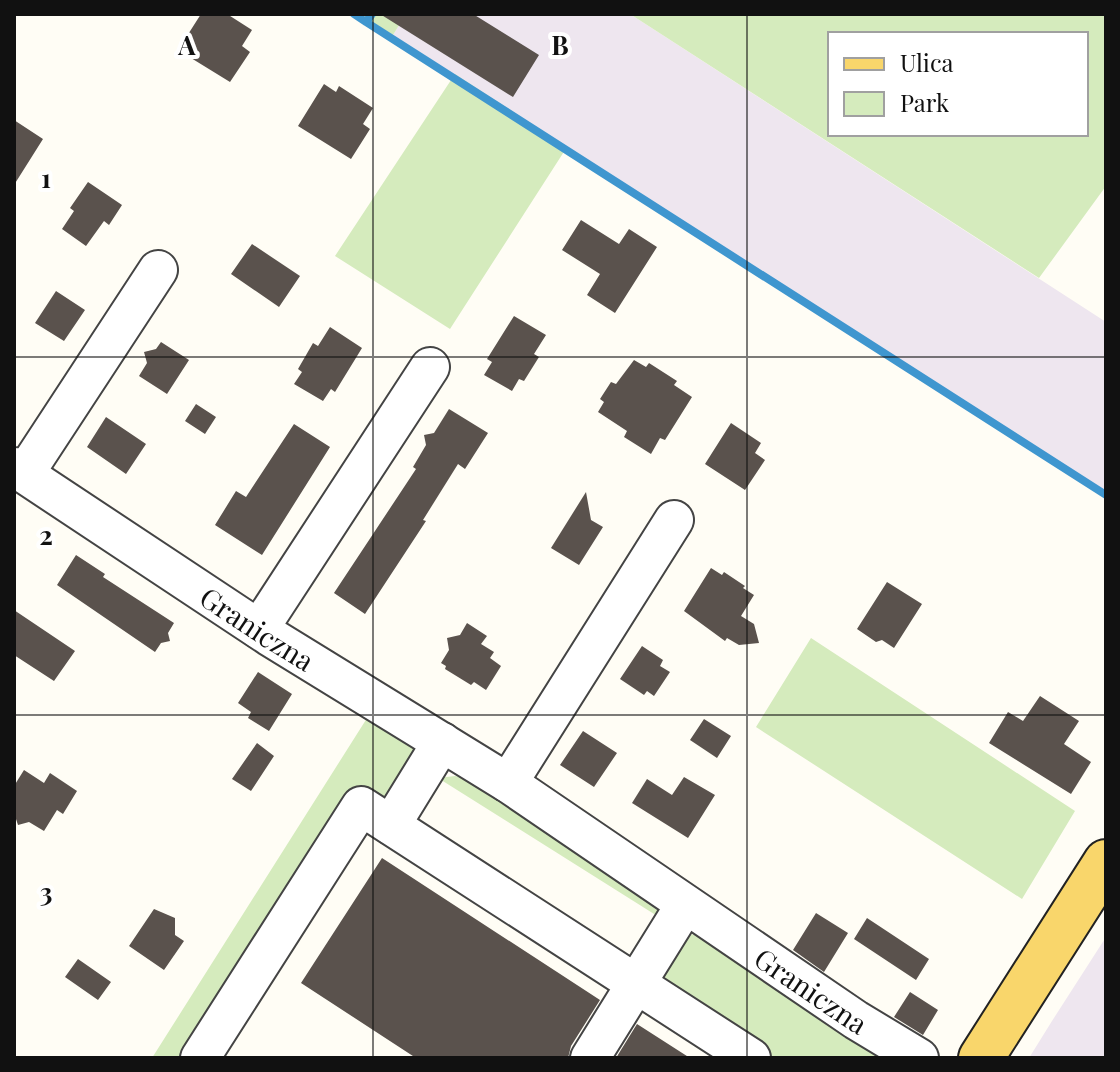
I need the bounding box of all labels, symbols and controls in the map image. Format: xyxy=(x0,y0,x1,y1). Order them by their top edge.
text: A xyxy=(177,27,196,62)
text: B xyxy=(551,27,569,62)
legend xyxy=(828,32,1088,136)
text: Ulica xyxy=(900,46,954,78)
text: Park xyxy=(900,86,950,118)
text: 1 xyxy=(41,160,51,195)
text: 2 xyxy=(39,517,53,552)
street label: Graniczna xyxy=(194,577,322,678)
text: 3 xyxy=(40,874,52,909)
street label: Graniczna xyxy=(748,938,875,1041)

